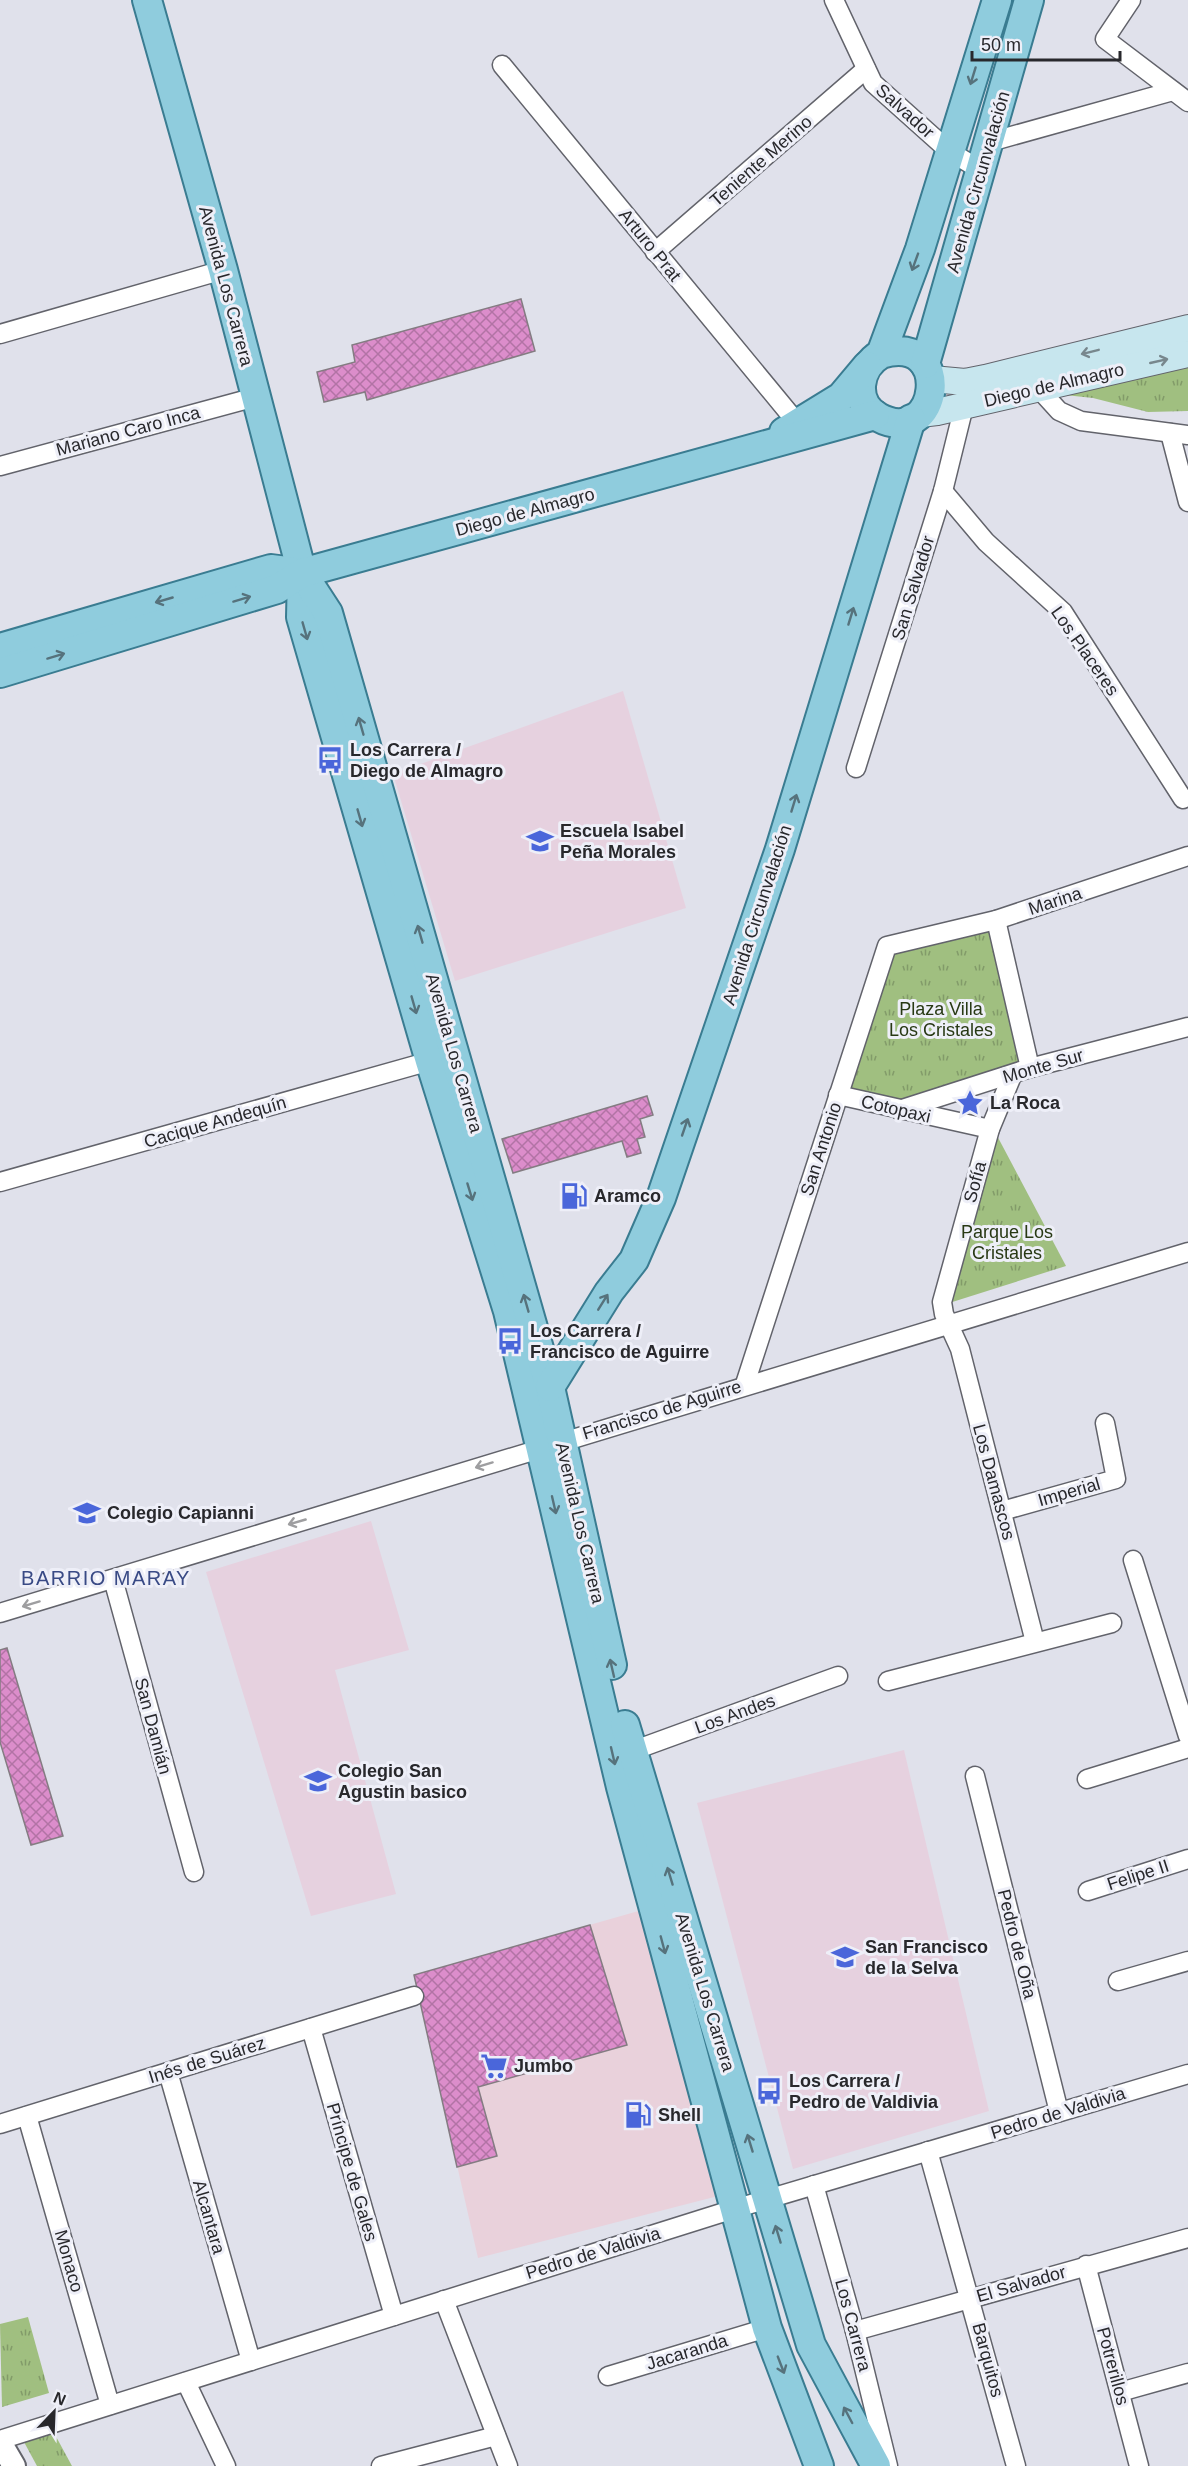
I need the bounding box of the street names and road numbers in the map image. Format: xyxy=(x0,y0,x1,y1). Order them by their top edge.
street label: Salvador xyxy=(872,80,938,142)
street label: Avenida Circunvalación xyxy=(943,89,1013,275)
street label: Teniente Merino xyxy=(706,111,816,211)
street label: Avenida Los Carrera xyxy=(195,204,257,369)
street label: Arturo Prat xyxy=(615,205,685,285)
street label: Diego de Almagro xyxy=(982,359,1126,411)
street label: Mariano Caro Inca xyxy=(54,402,203,460)
street label: Diego de Almagro xyxy=(453,484,597,540)
street label: San Salvador xyxy=(888,533,938,643)
street label: Los Placeres xyxy=(1047,603,1123,699)
street label: Avenida Circunvalación xyxy=(718,823,796,1007)
street label: Marina xyxy=(1026,883,1085,919)
street label: Avenida Los Carrera xyxy=(422,971,487,1136)
street label: Monte Sur xyxy=(1000,1045,1086,1087)
street label: Cotopaxi xyxy=(859,1091,933,1127)
street label: Cacique Andequín xyxy=(142,1092,288,1152)
street label: San Antonio xyxy=(796,1100,846,1198)
street label: Sofía xyxy=(960,1158,990,1205)
street label: Francisco de Aguirre xyxy=(580,1376,744,1444)
street label: Los Damascos xyxy=(969,1422,1019,1542)
street label: Avenida Los Carrera xyxy=(552,1440,608,1606)
street label: Imperial xyxy=(1035,1474,1103,1510)
street label: San Damián xyxy=(131,1676,175,1776)
street label: Los Andes xyxy=(692,1690,778,1738)
street label: Felipe II xyxy=(1104,1856,1172,1894)
street label: Pedro de Oña xyxy=(994,1887,1040,2002)
street label: Avenida Los Carrera xyxy=(671,1910,739,2075)
street label: Inés de Suárez xyxy=(146,2033,268,2087)
street label: Pedro de Valdivia xyxy=(988,2083,1129,2143)
street label: Príncipe de Gales xyxy=(323,2100,381,2244)
street label: Alcantara xyxy=(189,2178,229,2257)
street label: Pedro de Valdivia xyxy=(523,2223,664,2283)
street label: Monaco xyxy=(51,2227,87,2295)
street label: El Salvador xyxy=(974,2262,1068,2306)
street label: Los Carrera xyxy=(831,2277,875,2374)
street label: Barquitos xyxy=(968,2321,1008,2399)
street label: Potrerillos xyxy=(1093,2325,1133,2407)
street label: Jacaranda xyxy=(644,2330,731,2374)

